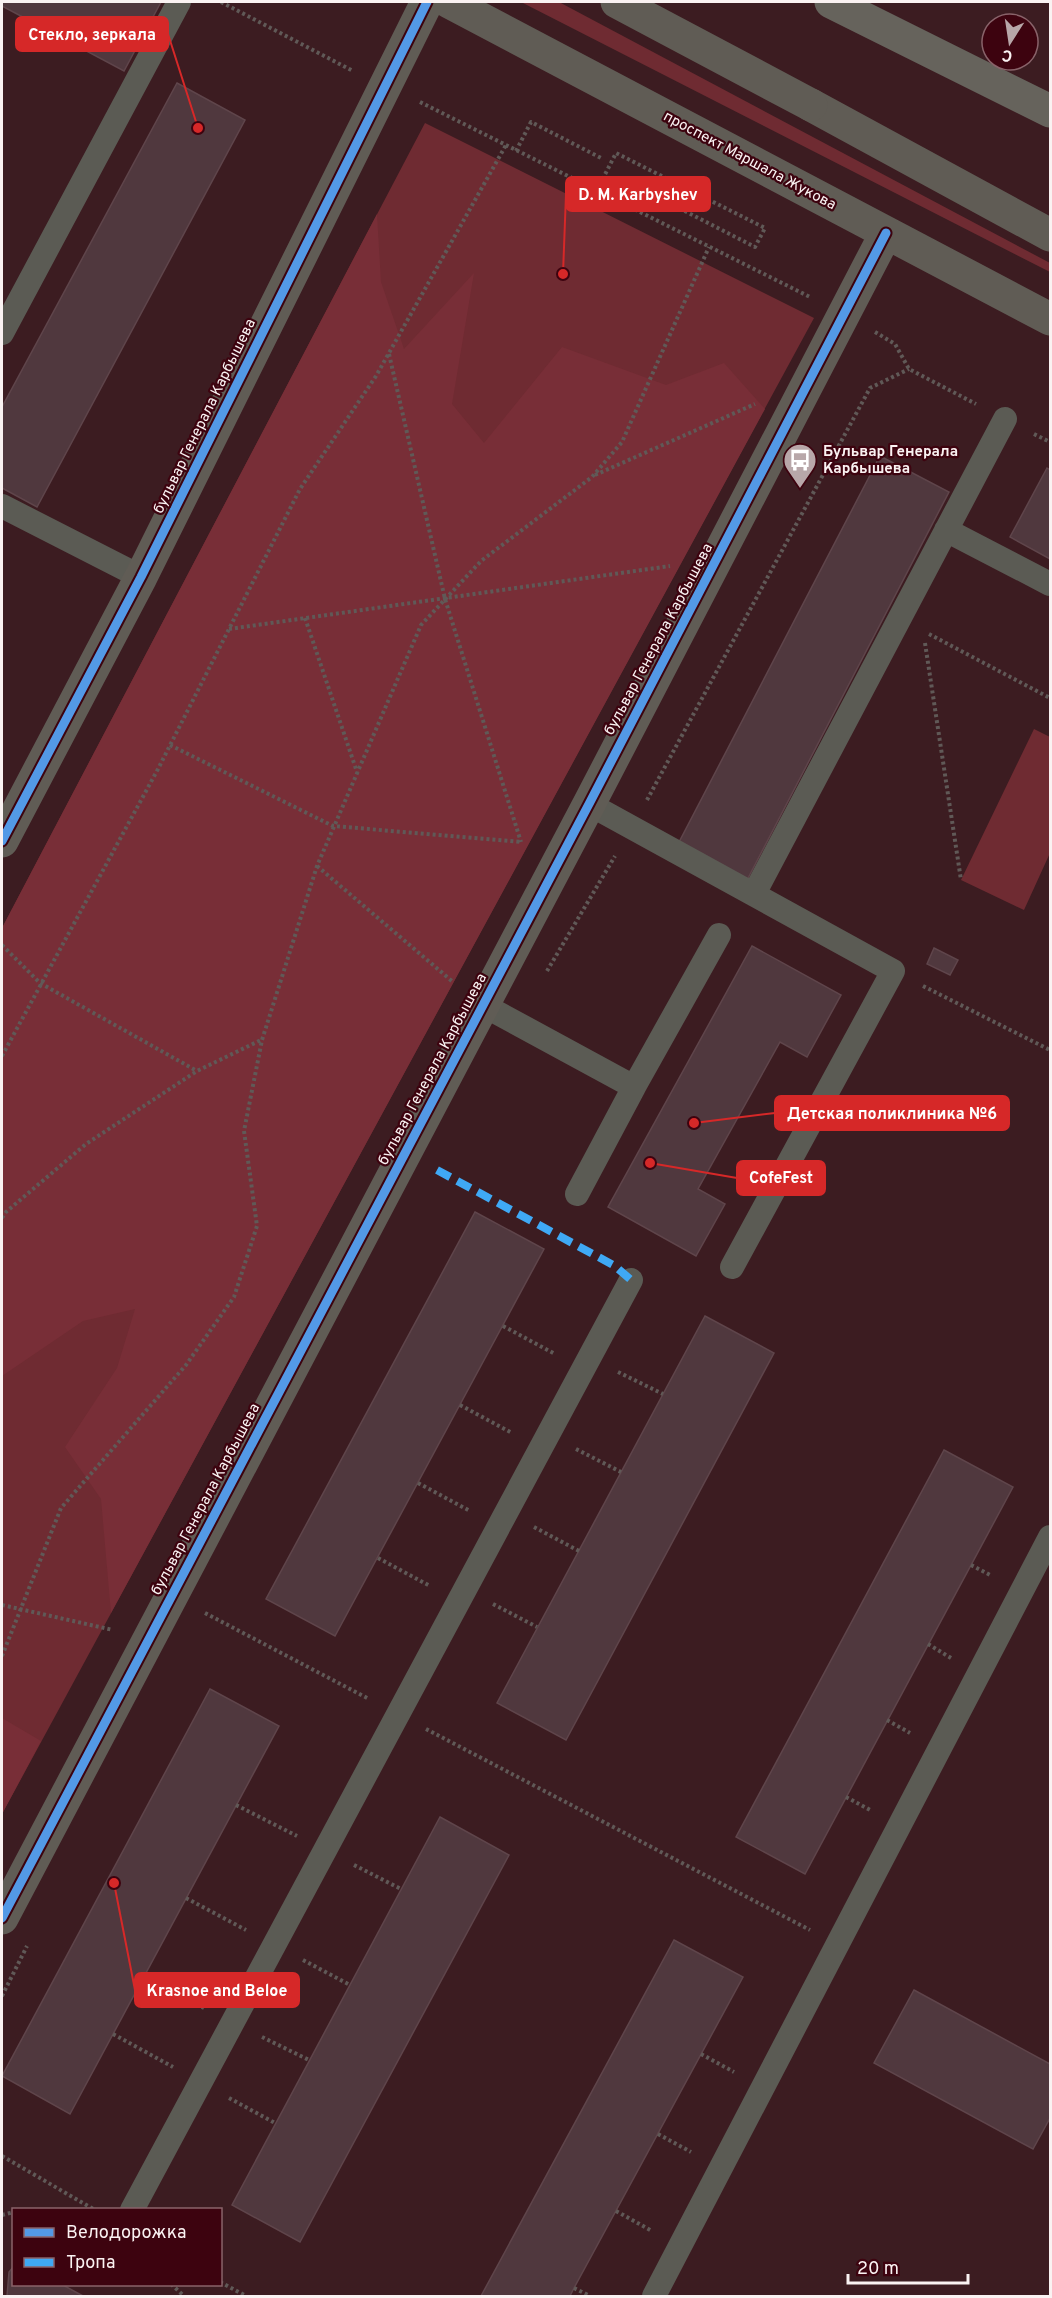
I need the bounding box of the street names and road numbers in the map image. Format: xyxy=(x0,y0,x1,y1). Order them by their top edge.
street label: проспект Маршала Жукова xyxy=(660,108,839,215)
street label: бульвар Генерала Карбышева xyxy=(150,316,261,517)
street label: бульвар Генерала Карбышева xyxy=(601,541,718,739)
street label: бульвар Генерала Карбышева xyxy=(375,971,492,1169)
street label: бульвар Генерала Карбышева xyxy=(148,1401,265,1599)

